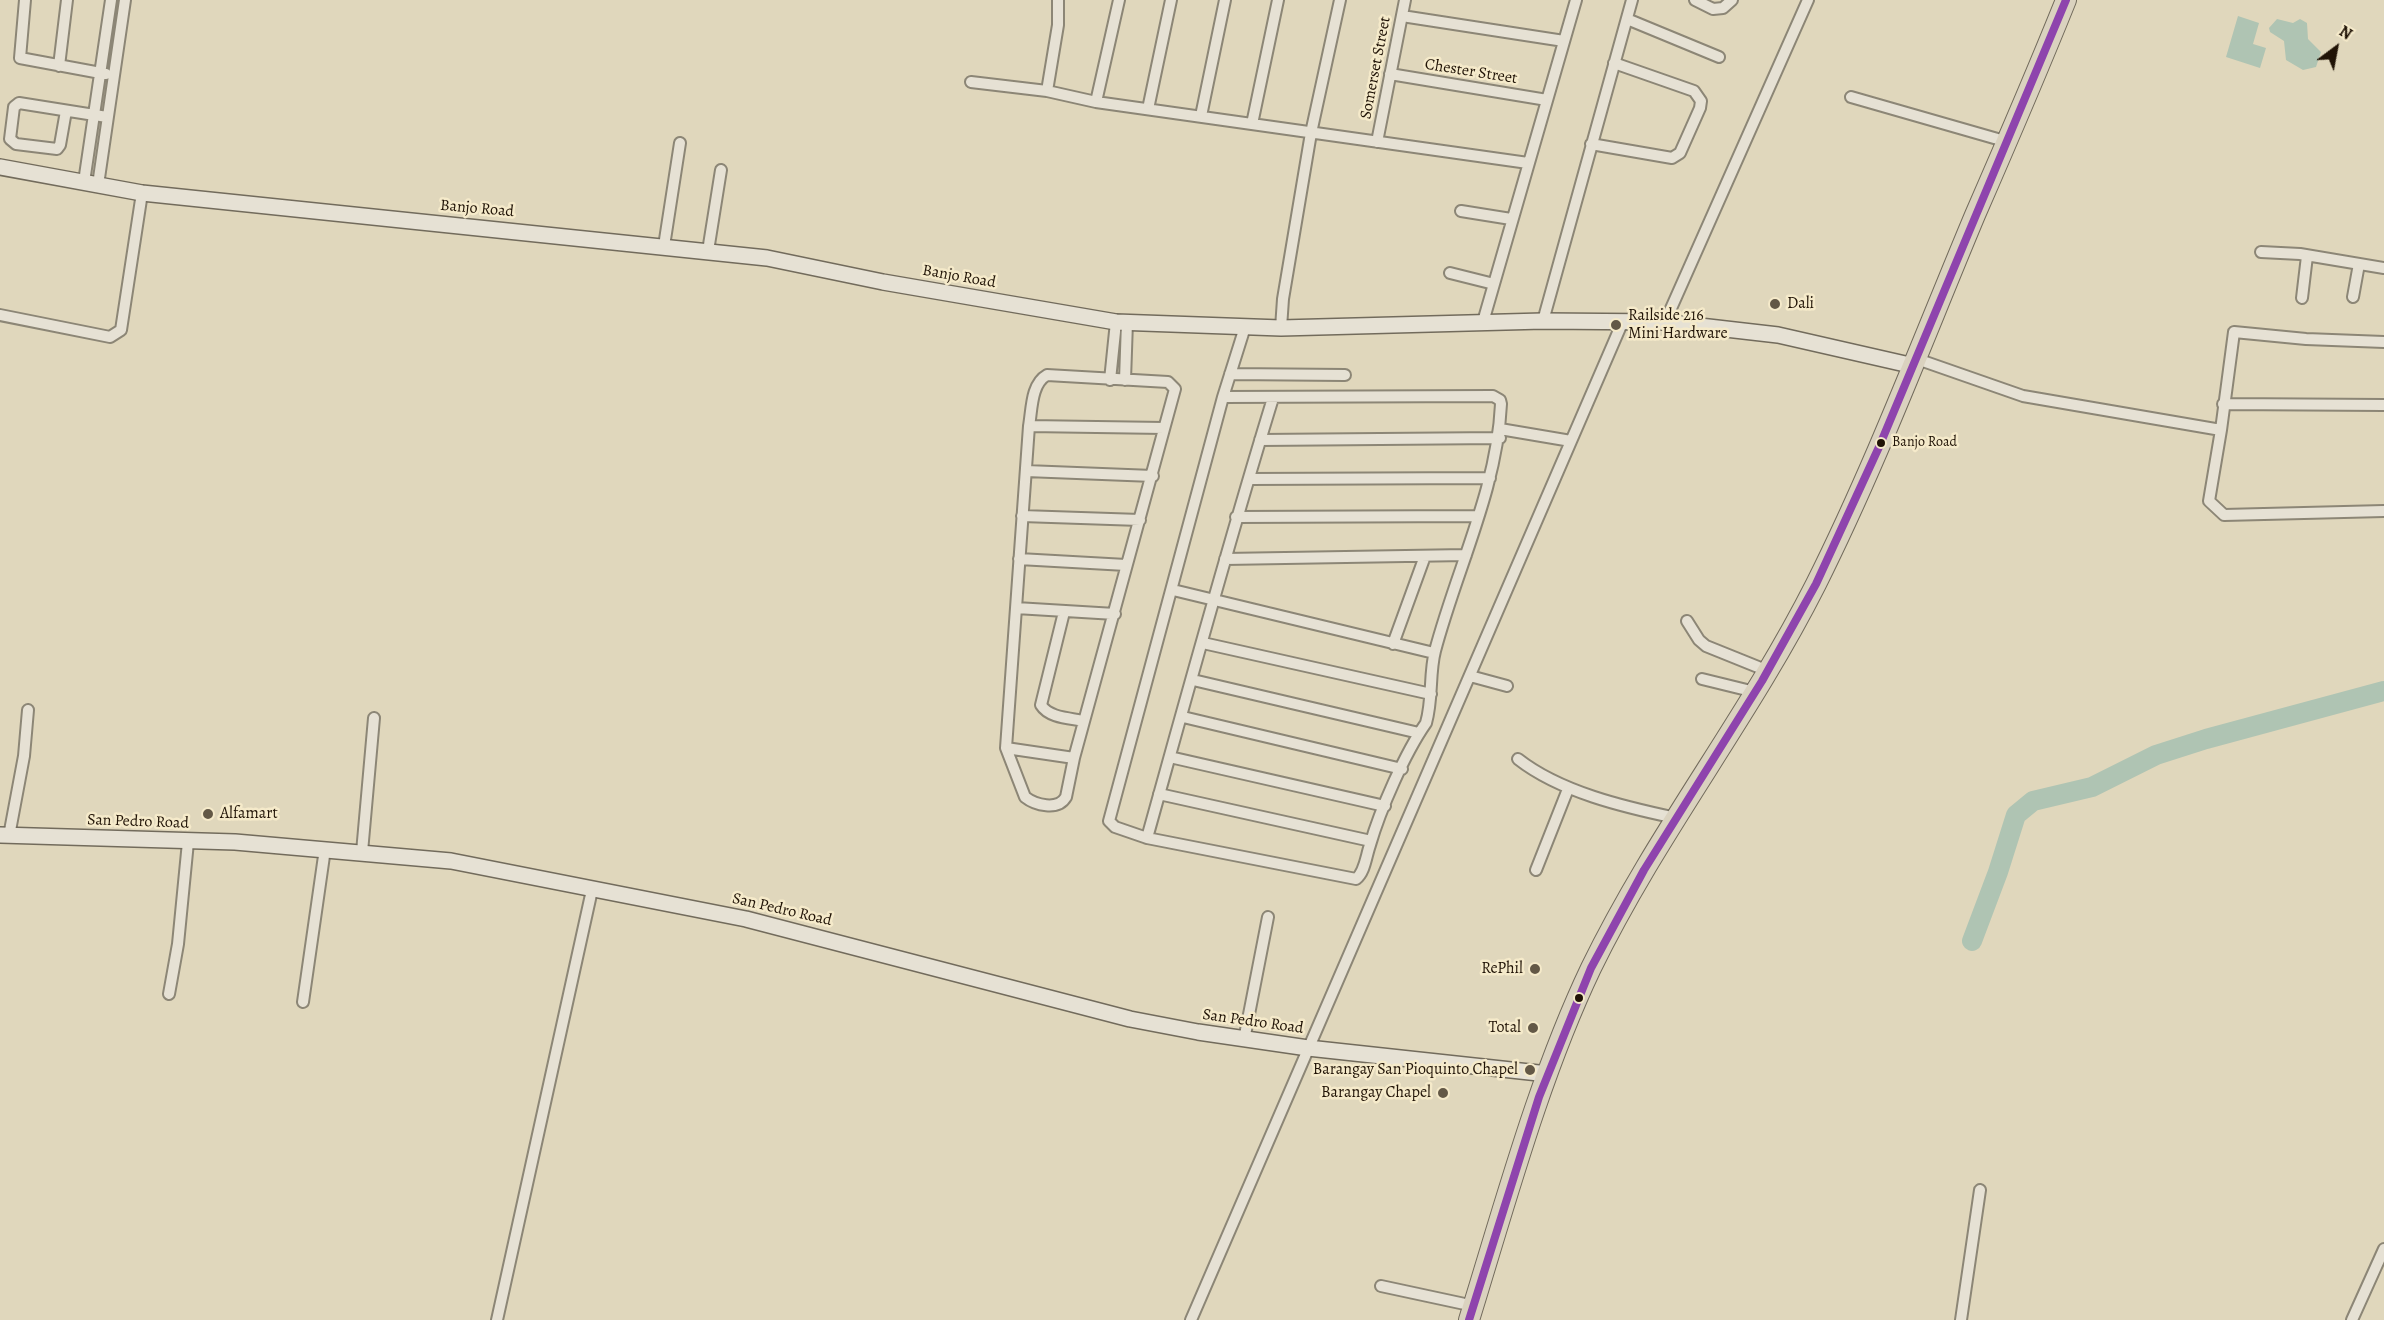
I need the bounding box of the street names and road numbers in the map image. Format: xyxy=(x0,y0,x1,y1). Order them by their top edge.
street label: Somerset Street xyxy=(1357,15,1395,121)
street label: Chester Street xyxy=(1423,55,1519,89)
street label: Banjo Road xyxy=(439,196,515,222)
street label: Banjo Road xyxy=(921,261,997,293)
street label: San Pedro Road xyxy=(87,811,189,833)
street label: San Pedro Road xyxy=(730,889,834,931)
street label: San Pedro Road xyxy=(1201,1005,1305,1039)

